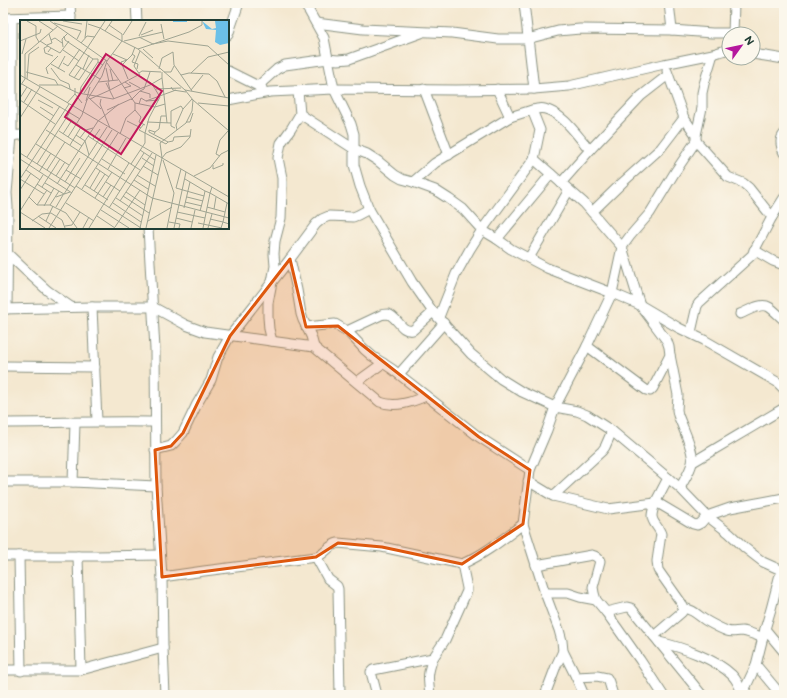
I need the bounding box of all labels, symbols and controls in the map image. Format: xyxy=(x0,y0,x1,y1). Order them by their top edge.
inset map xyxy=(20,20,229,229)
north arrow xyxy=(721,26,761,66)
text: N xyxy=(741,34,757,48)

